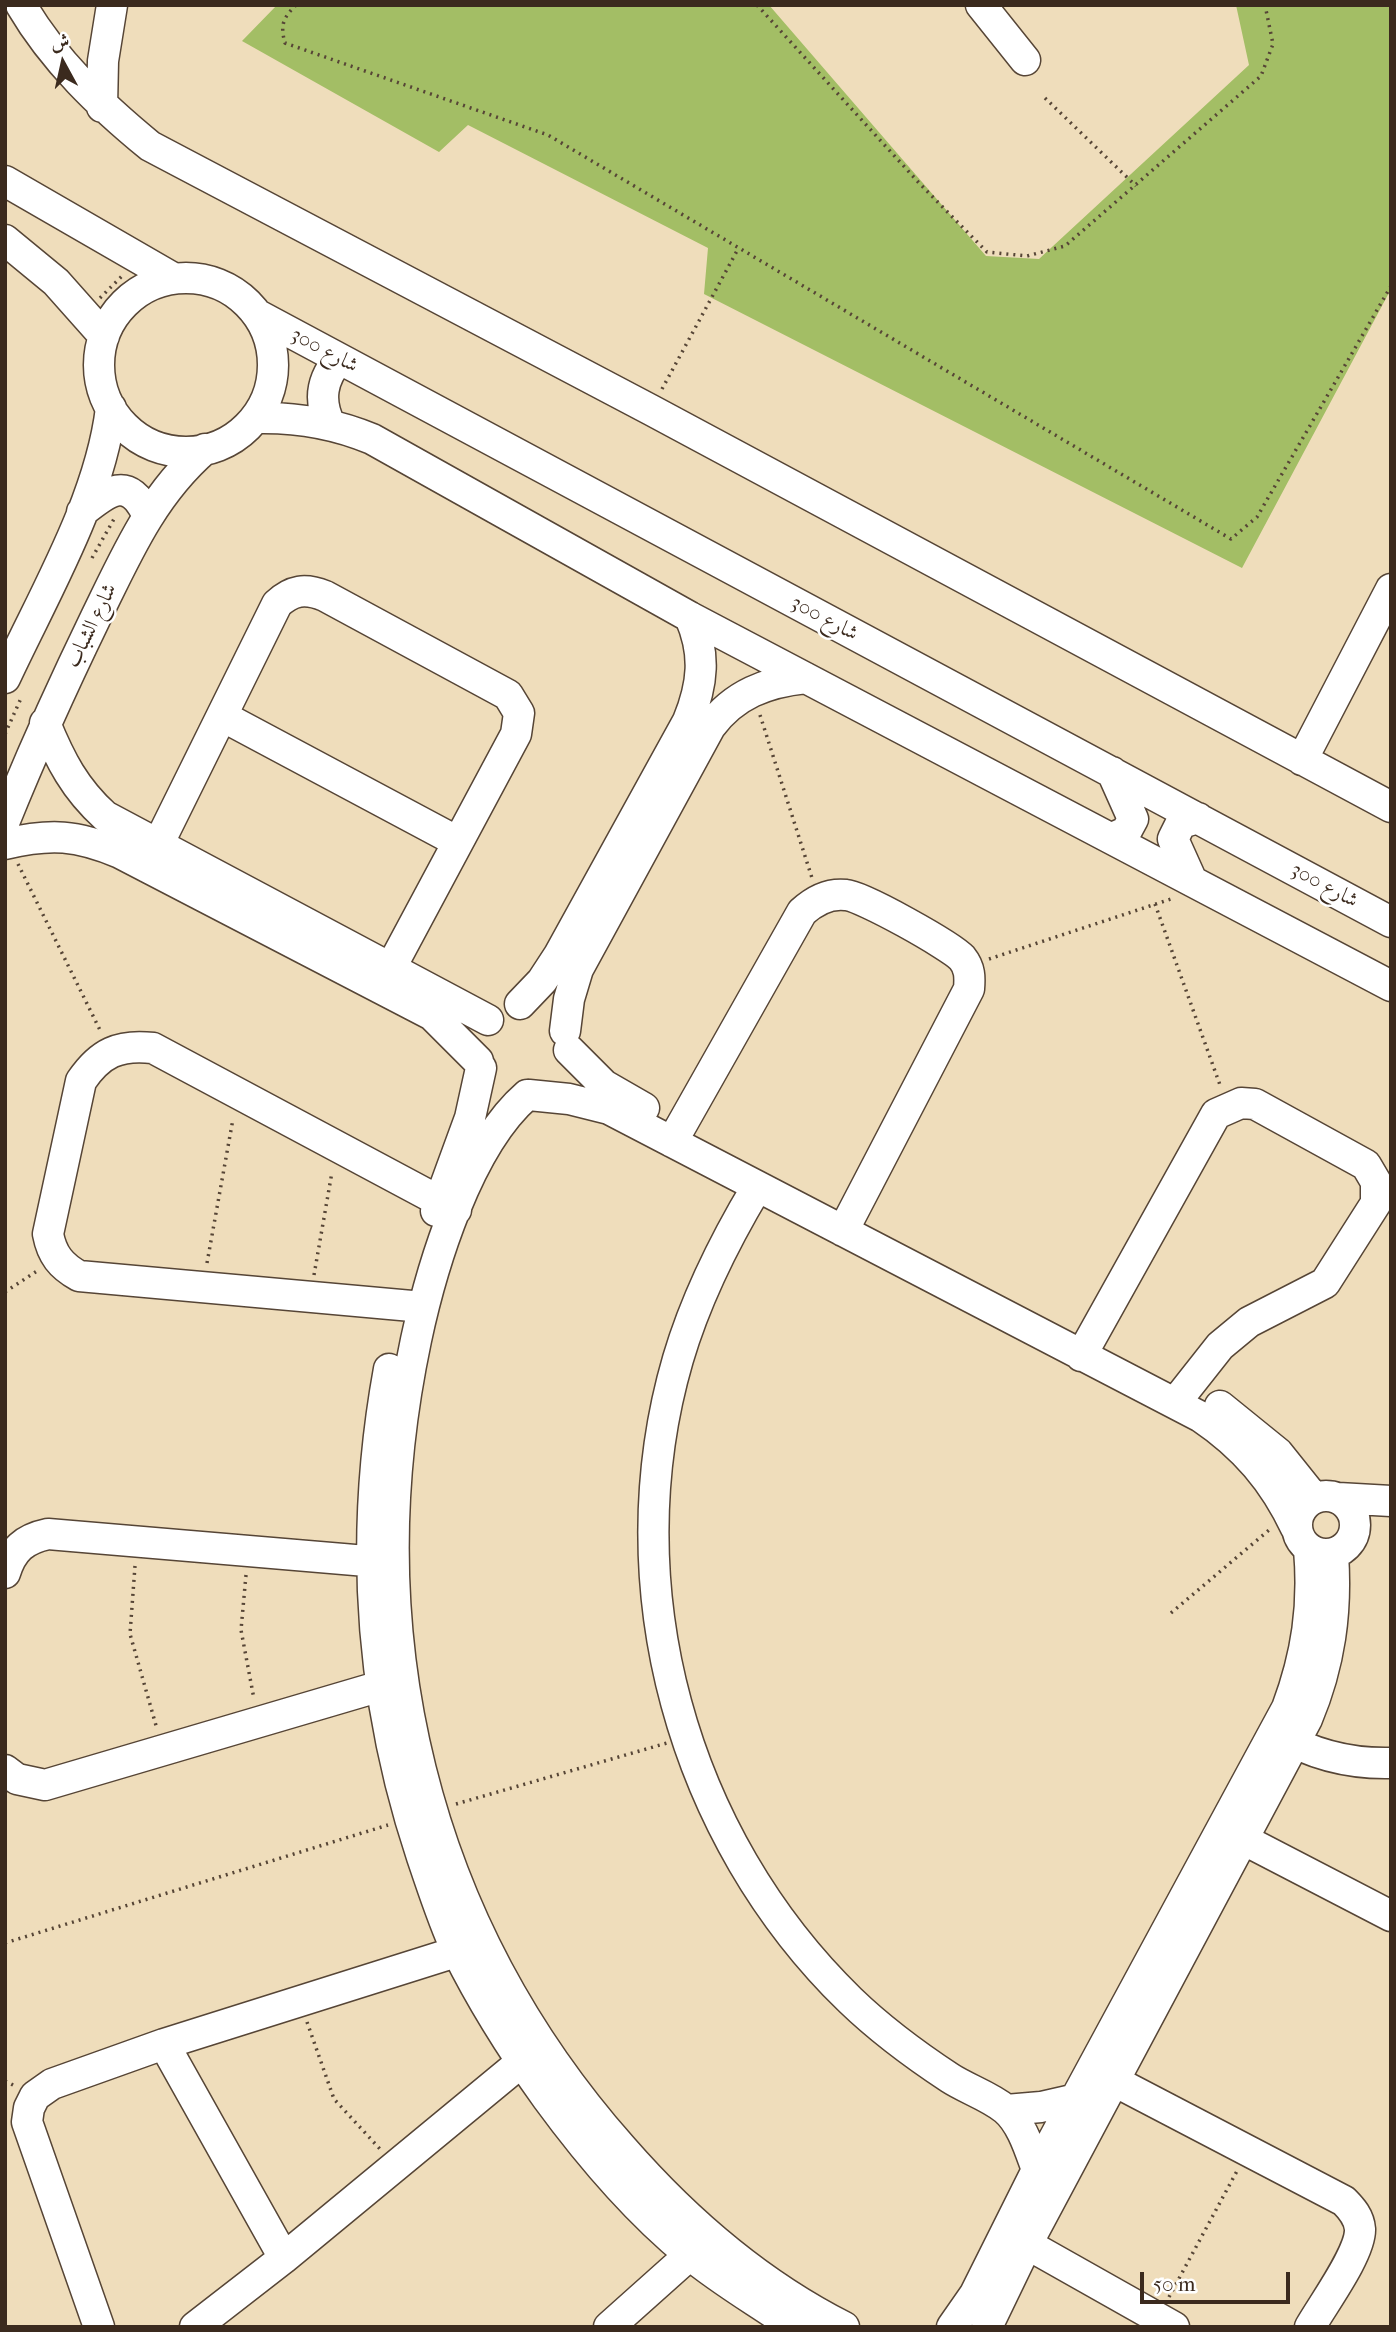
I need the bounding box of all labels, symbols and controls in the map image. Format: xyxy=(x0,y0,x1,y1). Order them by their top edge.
north arrow xyxy=(28,28,98,98)
text: ش xyxy=(49,30,71,54)
street label: شارع 300 xyxy=(286,323,362,379)
street label: شارع الشباب xyxy=(61,580,123,672)
street label: شارع 300 xyxy=(786,591,862,647)
street label: شارع 300 xyxy=(1286,858,1362,914)
scale bar xyxy=(1144,2258,1294,2302)
text: 50 m xyxy=(1153,2272,1196,2296)

